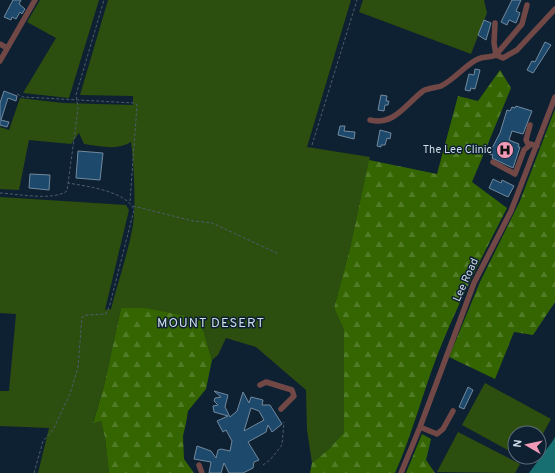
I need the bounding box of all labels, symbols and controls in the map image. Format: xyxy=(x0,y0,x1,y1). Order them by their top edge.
hospital icon: The Lee Clinic xyxy=(495,140,515,160)
place label: The Lee Clinic xyxy=(423,143,492,157)
street label: Lee Road xyxy=(450,256,482,304)
district label: MOUNT DESERT xyxy=(157,316,265,332)
north arrow xyxy=(507,425,547,465)
text: N xyxy=(511,439,526,449)

